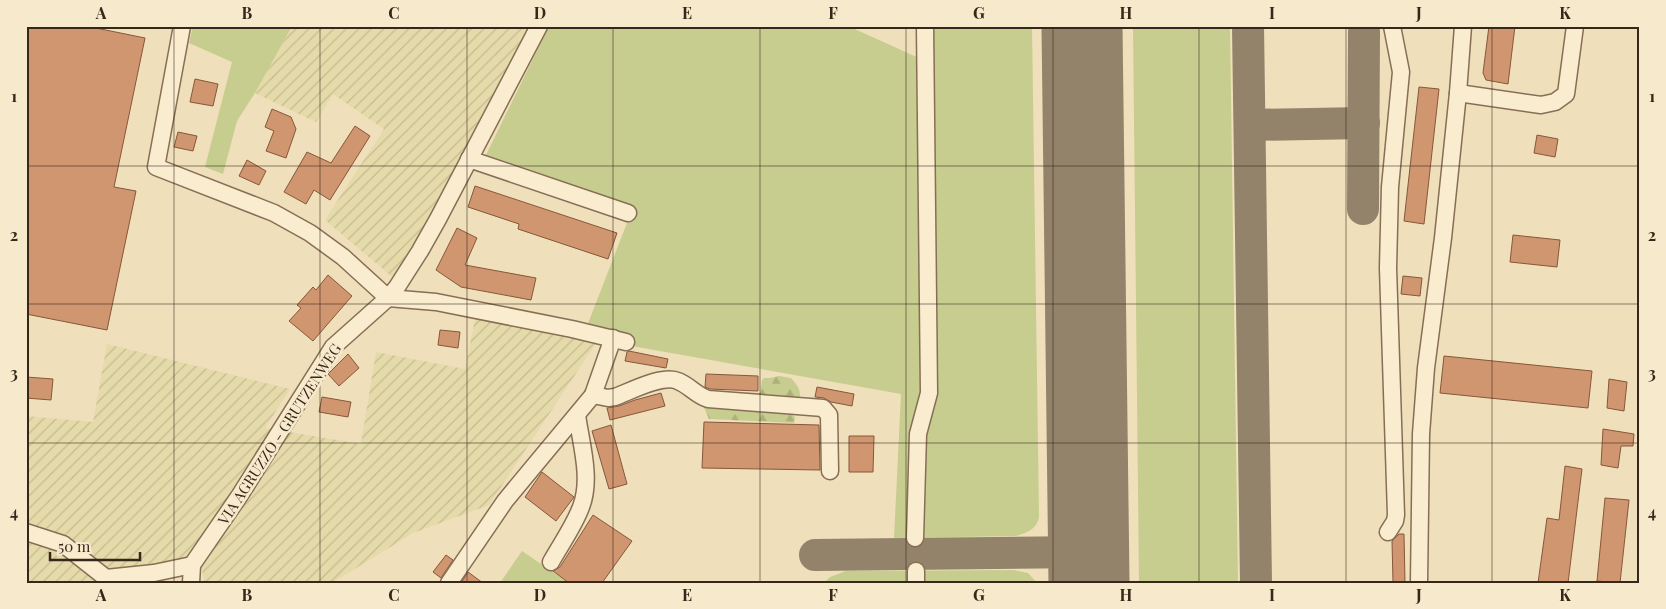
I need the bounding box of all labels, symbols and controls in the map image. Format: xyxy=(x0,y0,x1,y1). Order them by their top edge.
text: A xyxy=(95,2,107,23)
text: B xyxy=(242,2,253,23)
text: C xyxy=(388,2,400,23)
text: D xyxy=(534,2,546,23)
text: E xyxy=(682,2,692,23)
text: F xyxy=(828,2,838,23)
text: G xyxy=(973,2,985,23)
text: H xyxy=(1120,2,1133,23)
text: I xyxy=(1269,2,1275,23)
text: J xyxy=(1415,2,1422,23)
text: K xyxy=(1559,2,1571,23)
text: 1 xyxy=(11,85,17,106)
text: 1 xyxy=(1649,85,1655,106)
text: 2 xyxy=(10,224,18,245)
text: 2 xyxy=(1648,224,1656,245)
street label: VIA AGRUZZO - GRUTZENWEG xyxy=(212,339,345,529)
text: 3 xyxy=(10,362,18,383)
text: 3 xyxy=(1648,362,1656,383)
text: 4 xyxy=(10,501,18,522)
text: 4 xyxy=(1648,501,1656,522)
scale bar xyxy=(50,529,140,561)
text: 50 m xyxy=(58,536,91,556)
text: A xyxy=(95,584,107,605)
text: B xyxy=(242,584,253,605)
text: C xyxy=(388,584,400,605)
text: D xyxy=(534,584,546,605)
text: E xyxy=(682,584,692,605)
text: F xyxy=(828,584,838,605)
text: G xyxy=(973,584,985,605)
text: H xyxy=(1120,584,1133,605)
text: I xyxy=(1269,584,1275,605)
text: J xyxy=(1415,584,1422,605)
text: K xyxy=(1559,584,1571,605)

